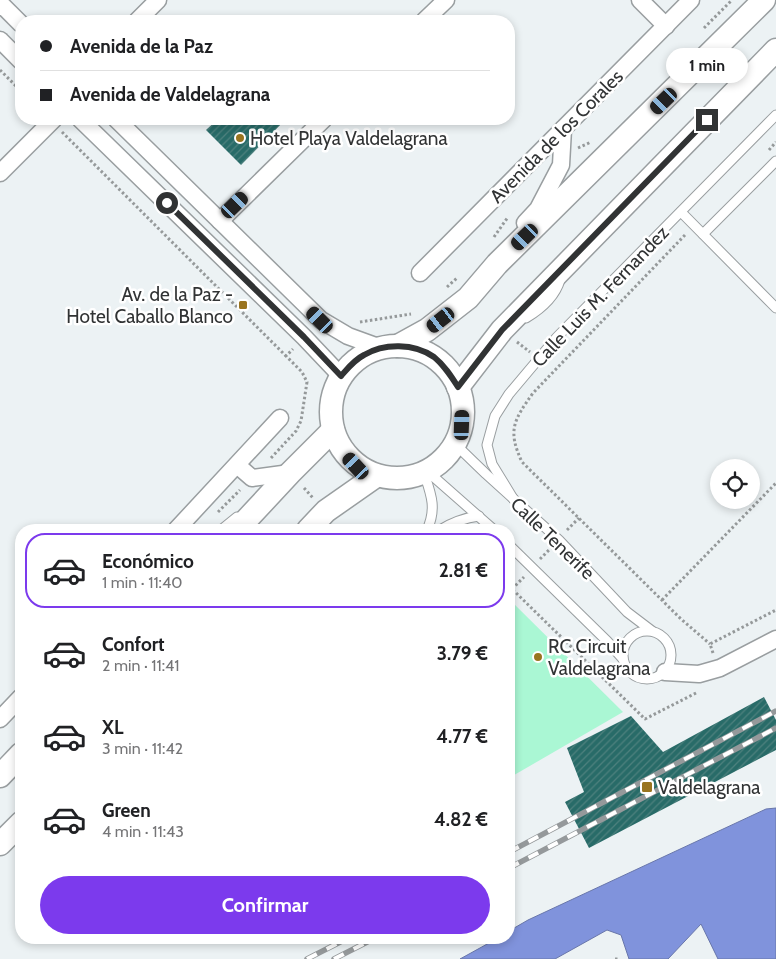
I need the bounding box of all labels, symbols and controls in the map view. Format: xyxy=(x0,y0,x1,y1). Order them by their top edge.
text: Avenida de la Paz xyxy=(70,35,213,58)
callout: 1 min xyxy=(666,48,748,82)
text: 1 min xyxy=(689,56,725,75)
street label: Avenida de los Corales xyxy=(485,65,628,208)
text: Avenida de Valdelagrana xyxy=(70,83,270,106)
car xyxy=(647,85,680,117)
route end xyxy=(696,109,718,131)
place label: Hotel Playa Valdelagrana xyxy=(250,127,448,150)
marker: Hotel Playa Valdelagrana xyxy=(234,132,246,144)
car xyxy=(218,189,251,221)
route start xyxy=(156,192,178,214)
car xyxy=(508,221,541,253)
street label: Calle Luis M. Fernandez xyxy=(527,221,674,372)
place label: Av. de la Paz - Hotel Caballo Blanco xyxy=(66,283,233,328)
marker: Av. de la Paz - Hotel Caballo Blanco xyxy=(237,299,249,311)
car xyxy=(304,304,335,336)
car xyxy=(424,305,457,335)
car xyxy=(453,410,470,440)
car xyxy=(340,450,371,482)
map controls xyxy=(710,459,760,509)
button: locate xyxy=(710,459,760,509)
street label: Calle Tenerife xyxy=(506,492,600,584)
icon: car xyxy=(42,548,87,593)
text: Económico xyxy=(102,550,194,573)
text: 2.81 € xyxy=(439,559,488,582)
text: 1 min · 11:40 xyxy=(102,573,182,592)
icon: car xyxy=(42,631,87,676)
text: Confort xyxy=(102,633,165,656)
place label: RC Circuit Valdelagrana xyxy=(548,635,650,680)
text: 3.79 € xyxy=(437,642,488,665)
marker: RC Circuit Valdelagrana xyxy=(532,651,544,663)
text: 2 min · 11:41 xyxy=(102,656,180,675)
icon: car xyxy=(42,714,87,759)
text: XL xyxy=(102,716,123,739)
text: 4.77 € xyxy=(436,725,488,748)
text: 3 min · 11:42 xyxy=(102,739,183,758)
place label: Valdelagrana xyxy=(658,776,760,799)
marker: Valdelagrana xyxy=(640,780,654,794)
icon: car xyxy=(42,797,87,842)
text: Green xyxy=(102,799,151,822)
text: 4.82 € xyxy=(434,808,488,831)
text: 4 min · 11:43 xyxy=(102,822,184,841)
button: Confirmar xyxy=(40,876,490,934)

